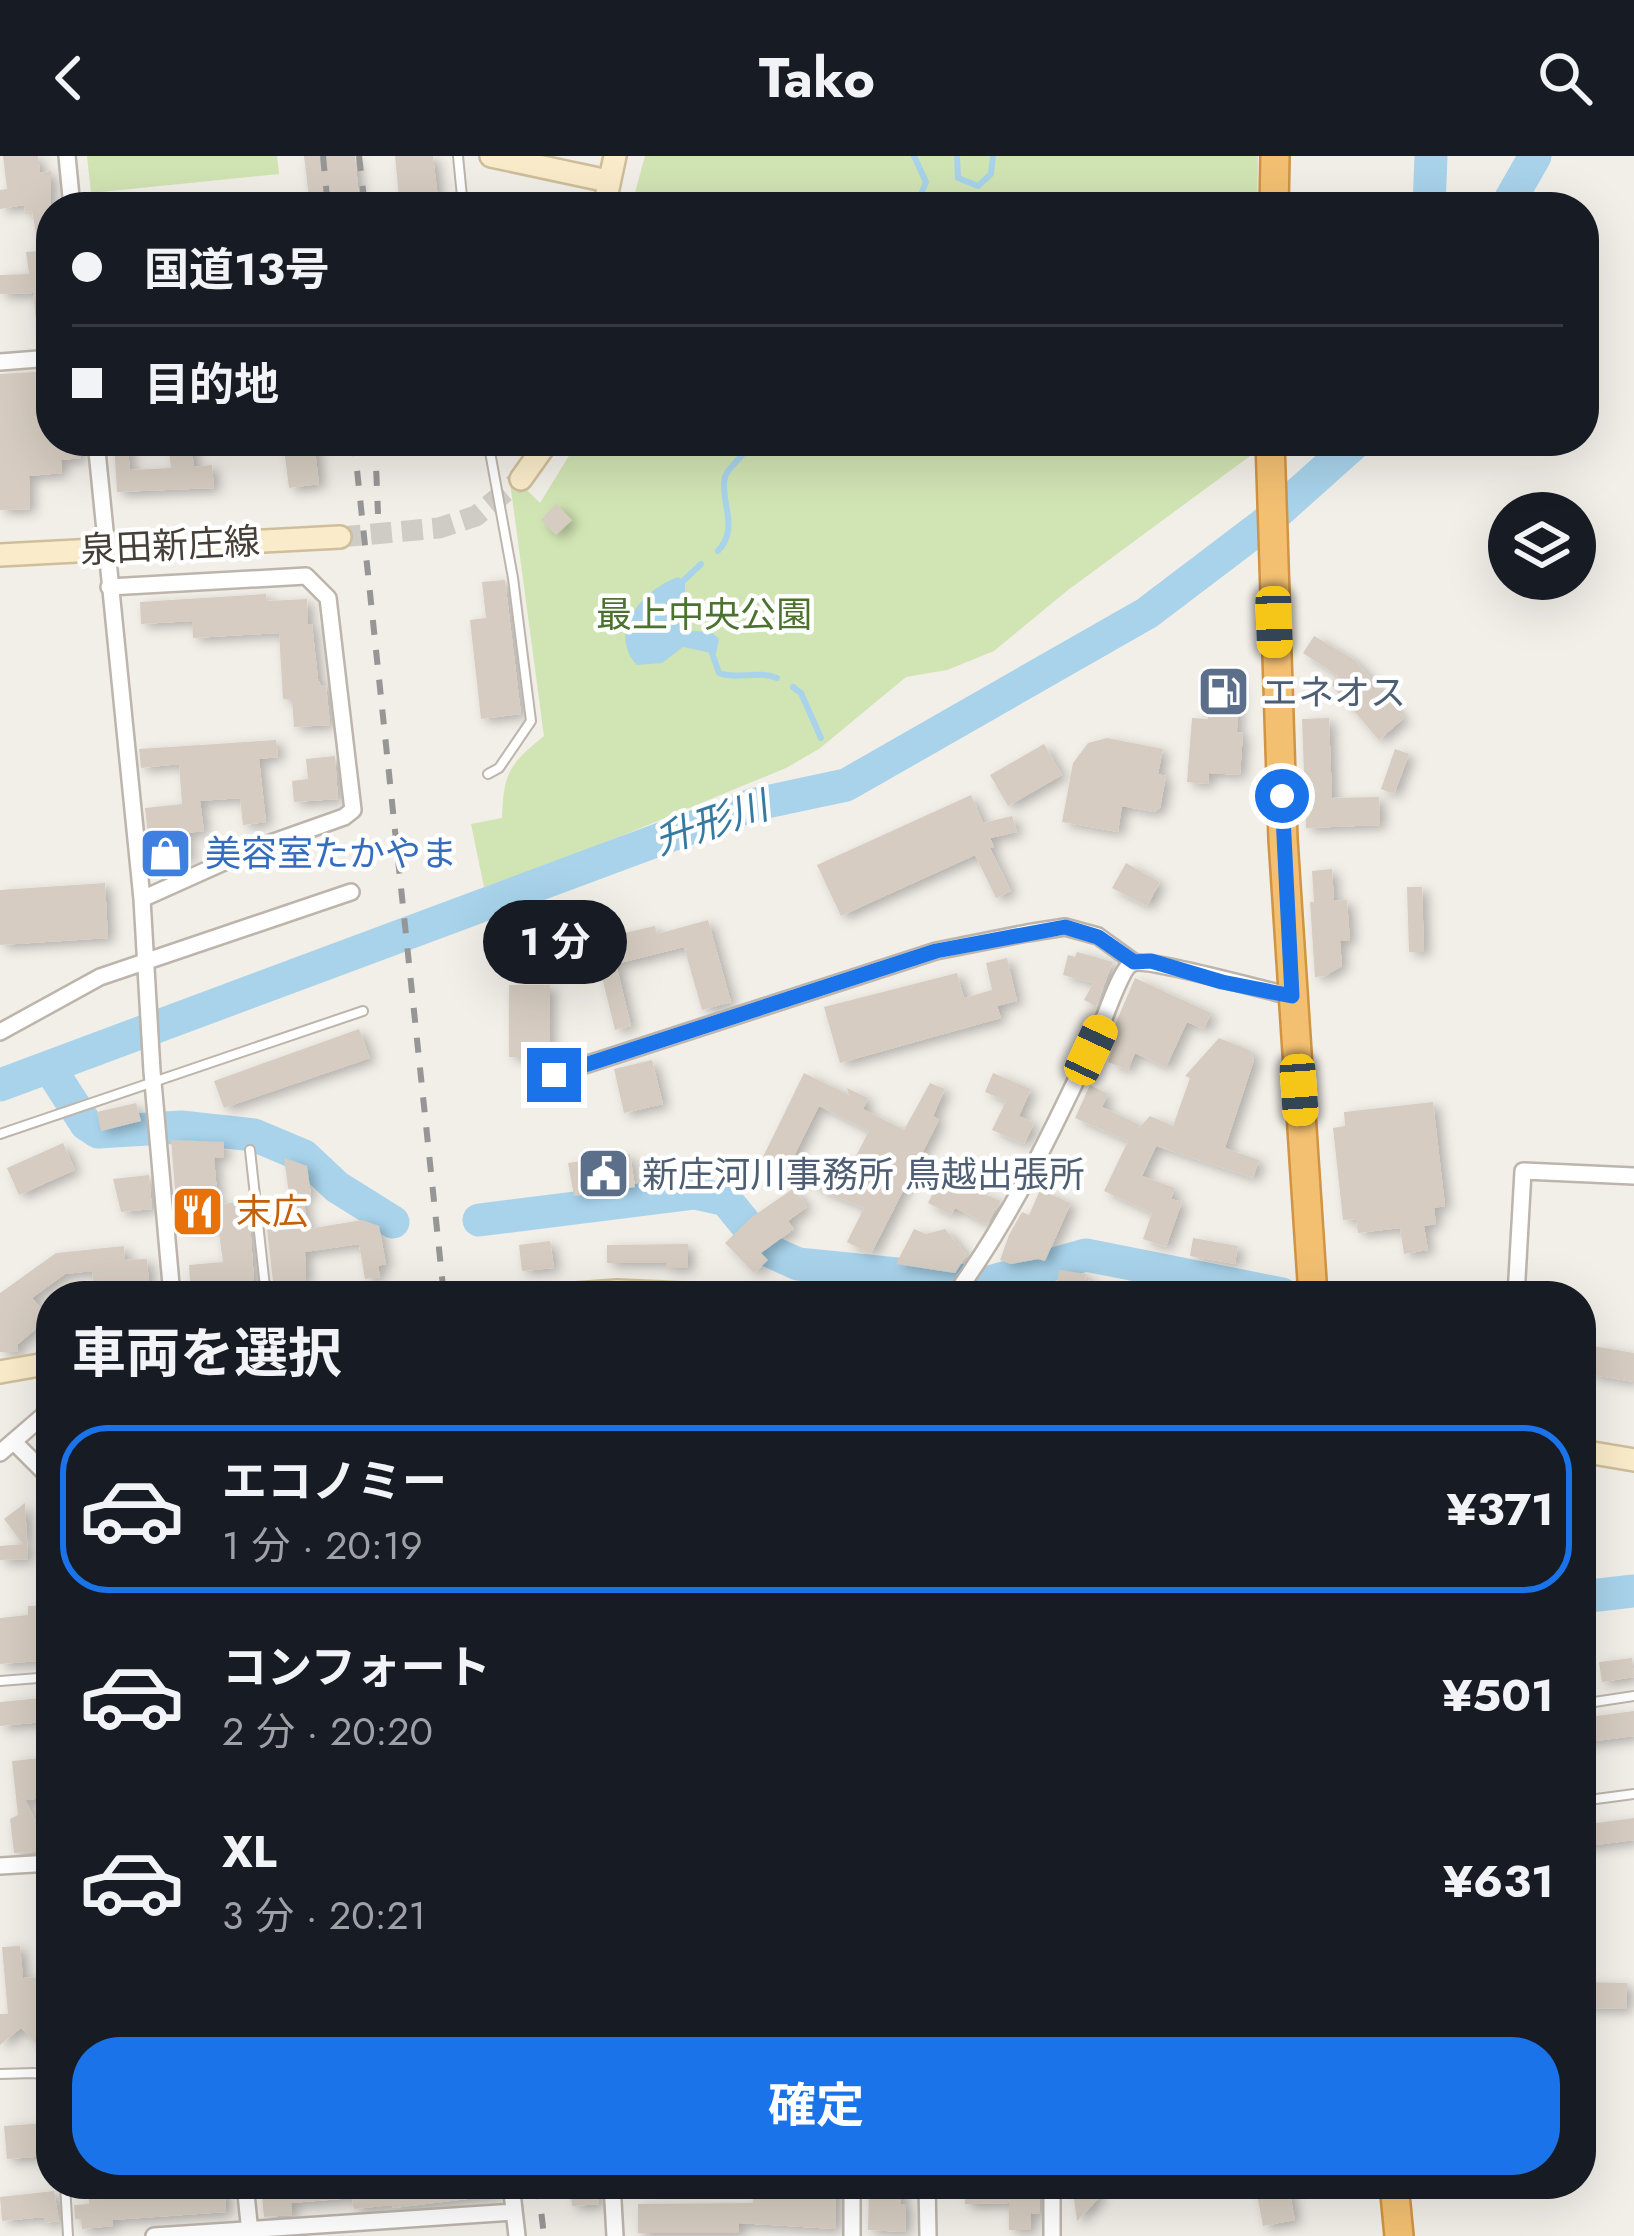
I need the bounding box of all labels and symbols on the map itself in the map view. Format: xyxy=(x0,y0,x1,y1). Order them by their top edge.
street label: 泉田新庄線 xyxy=(79,514,261,576)
car xyxy=(1255,585,1293,659)
park label: 最上中央公園 xyxy=(596,588,812,640)
fuel station icon: エネオス xyxy=(1195,664,1251,720)
place label: エネオス xyxy=(1262,666,1406,718)
route start xyxy=(1255,769,1309,823)
water label: 升形川 xyxy=(646,776,779,869)
shop icon: 美容室たかやま xyxy=(138,825,194,881)
place label: 美容室たかやま xyxy=(205,827,457,879)
callout: 1 分 xyxy=(482,901,626,985)
car xyxy=(1059,1010,1123,1090)
route end xyxy=(527,1048,581,1102)
car xyxy=(1279,1053,1319,1127)
public building icon: 新庄河川事務所 鳥越出張所 xyxy=(575,1146,631,1202)
place label: 新庄河川事務所 鳥越出張所 xyxy=(642,1148,1085,1200)
restaurant icon: 末広 xyxy=(169,1183,225,1239)
place label: 末広 xyxy=(236,1185,308,1237)

